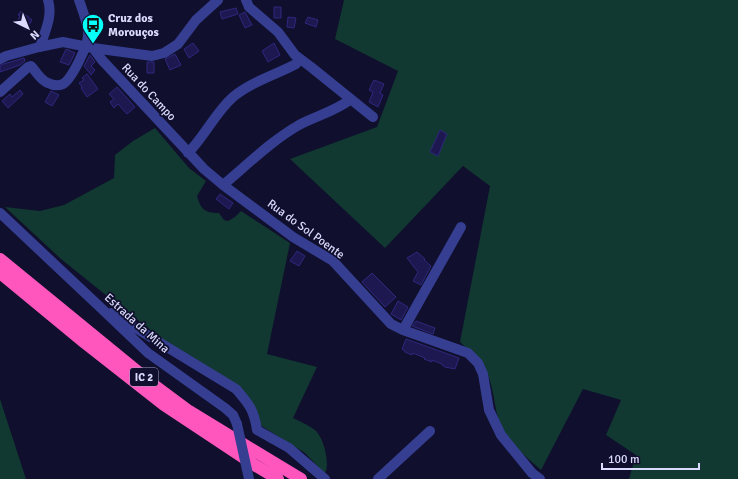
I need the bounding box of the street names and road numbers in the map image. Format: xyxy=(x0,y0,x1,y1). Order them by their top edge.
street label: Rua do Campo xyxy=(118,61,179,124)
street label: Rua do Sol Poente xyxy=(264,196,347,262)
street label: Estrada da Mina xyxy=(101,290,172,356)
road number: IC 2 xyxy=(130,368,158,386)

